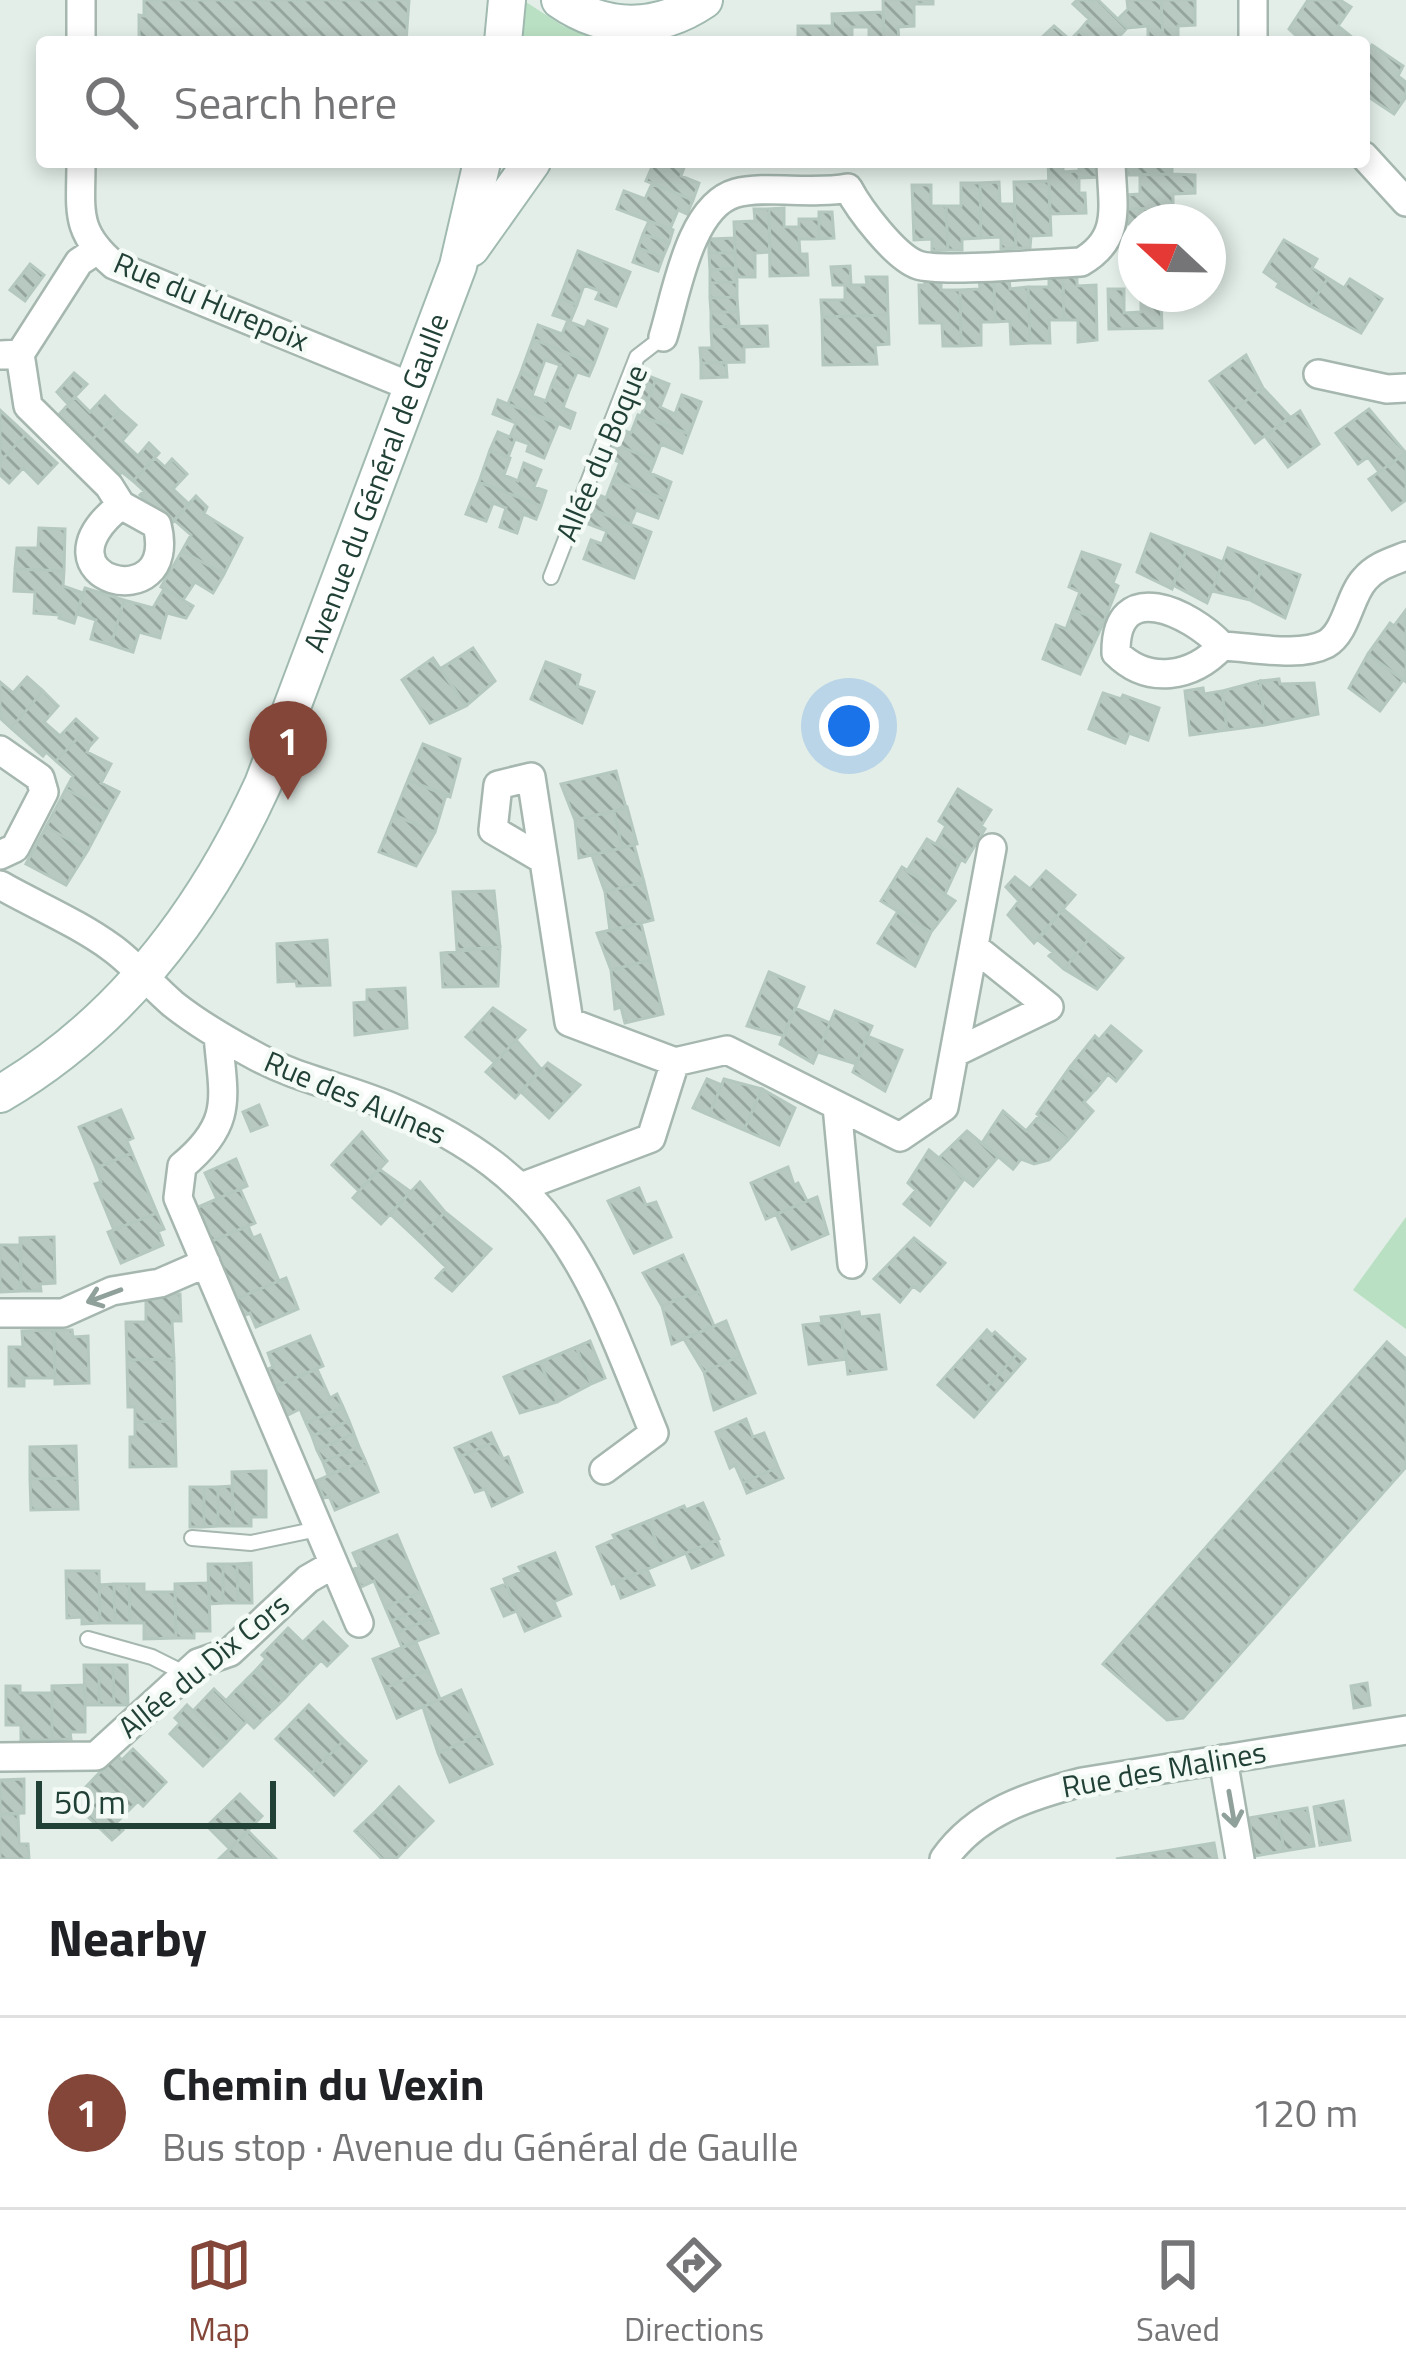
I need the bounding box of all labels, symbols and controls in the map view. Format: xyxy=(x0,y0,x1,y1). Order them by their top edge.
search box xyxy=(36,36,1370,168)
text: Search here xyxy=(174,68,397,136)
icon: search xyxy=(78,69,144,135)
north arrow xyxy=(1118,204,1226,312)
street label: Rue du Hurepoix xyxy=(107,239,316,363)
street label: Avenue du Général de Gaulle xyxy=(291,306,460,658)
street label: Allée du Boque xyxy=(543,357,659,548)
your location xyxy=(819,696,879,756)
pin: 1 xyxy=(249,701,327,800)
street label: Rue des Aulnes xyxy=(257,1038,453,1156)
one-way arrow xyxy=(87,1287,124,1308)
street label: Allée du Dix Cors xyxy=(108,1581,299,1749)
street label: Rue des Malines xyxy=(1058,1728,1270,1810)
scale bar xyxy=(36,1775,276,1828)
text: 50 m xyxy=(54,1777,126,1827)
one-way arrow xyxy=(1221,1789,1244,1828)
text: Nearby xyxy=(48,1898,207,1976)
text: Chemin du Vexin xyxy=(162,2049,485,2117)
text: 1 xyxy=(76,2083,98,2142)
text: 120 m xyxy=(1251,2083,1358,2142)
text: Bus stop · Avenue du Général de Gaulle xyxy=(162,2117,798,2176)
tab: Map xyxy=(186,2232,252,2354)
tab: Directions xyxy=(624,2232,764,2354)
tab: Saved xyxy=(1136,2232,1220,2354)

